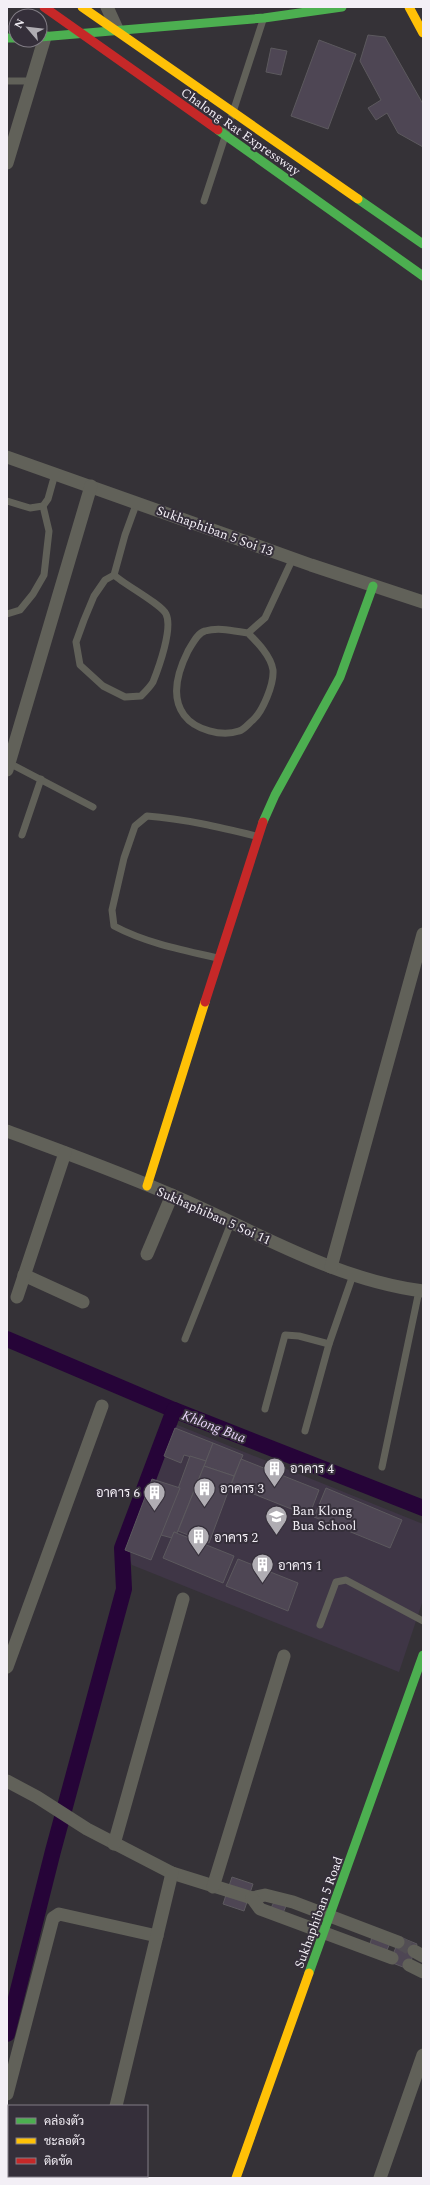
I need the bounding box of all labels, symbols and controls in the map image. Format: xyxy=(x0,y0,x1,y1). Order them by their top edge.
north arrow xyxy=(8,8,48,48)
text: N xyxy=(10,16,29,31)
street label: Chalong Rat Expressway xyxy=(177,83,305,181)
street label: Sukhaphiban 5 Soi 13 xyxy=(153,501,276,562)
street label: Sukhaphiban 5 Soi 11 xyxy=(153,1182,274,1250)
water label: Khlong Bua xyxy=(179,1405,249,1448)
building icon: อาคาร 4 xyxy=(262,1455,288,1488)
place label: อาคาร 4 xyxy=(290,1459,335,1479)
building icon: อาคาร 3 xyxy=(192,1475,218,1508)
building icon: อาคาร 6 xyxy=(142,1479,168,1512)
place label: อาคาร 3 xyxy=(220,1479,265,1499)
place label: อาคาร 6 xyxy=(96,1483,140,1503)
place label: Ban Klong Bua School xyxy=(292,1501,357,1536)
school or university icon: Ban Klong Bua School xyxy=(263,1504,289,1537)
building icon: อาคาร 2 xyxy=(185,1524,211,1557)
place label: อาคาร 2 xyxy=(214,1528,258,1548)
building icon: อาคาร 1 xyxy=(249,1552,275,1585)
place label: อาคาร 1 xyxy=(278,1556,322,1576)
street label: Sukhaphiban 5 Road xyxy=(289,1854,348,1971)
legend xyxy=(8,2105,148,2177)
text: คล่องตัว xyxy=(44,2112,84,2131)
text: ชะลอตัว xyxy=(44,2132,85,2151)
text: ติดขัด xyxy=(44,2152,73,2171)

